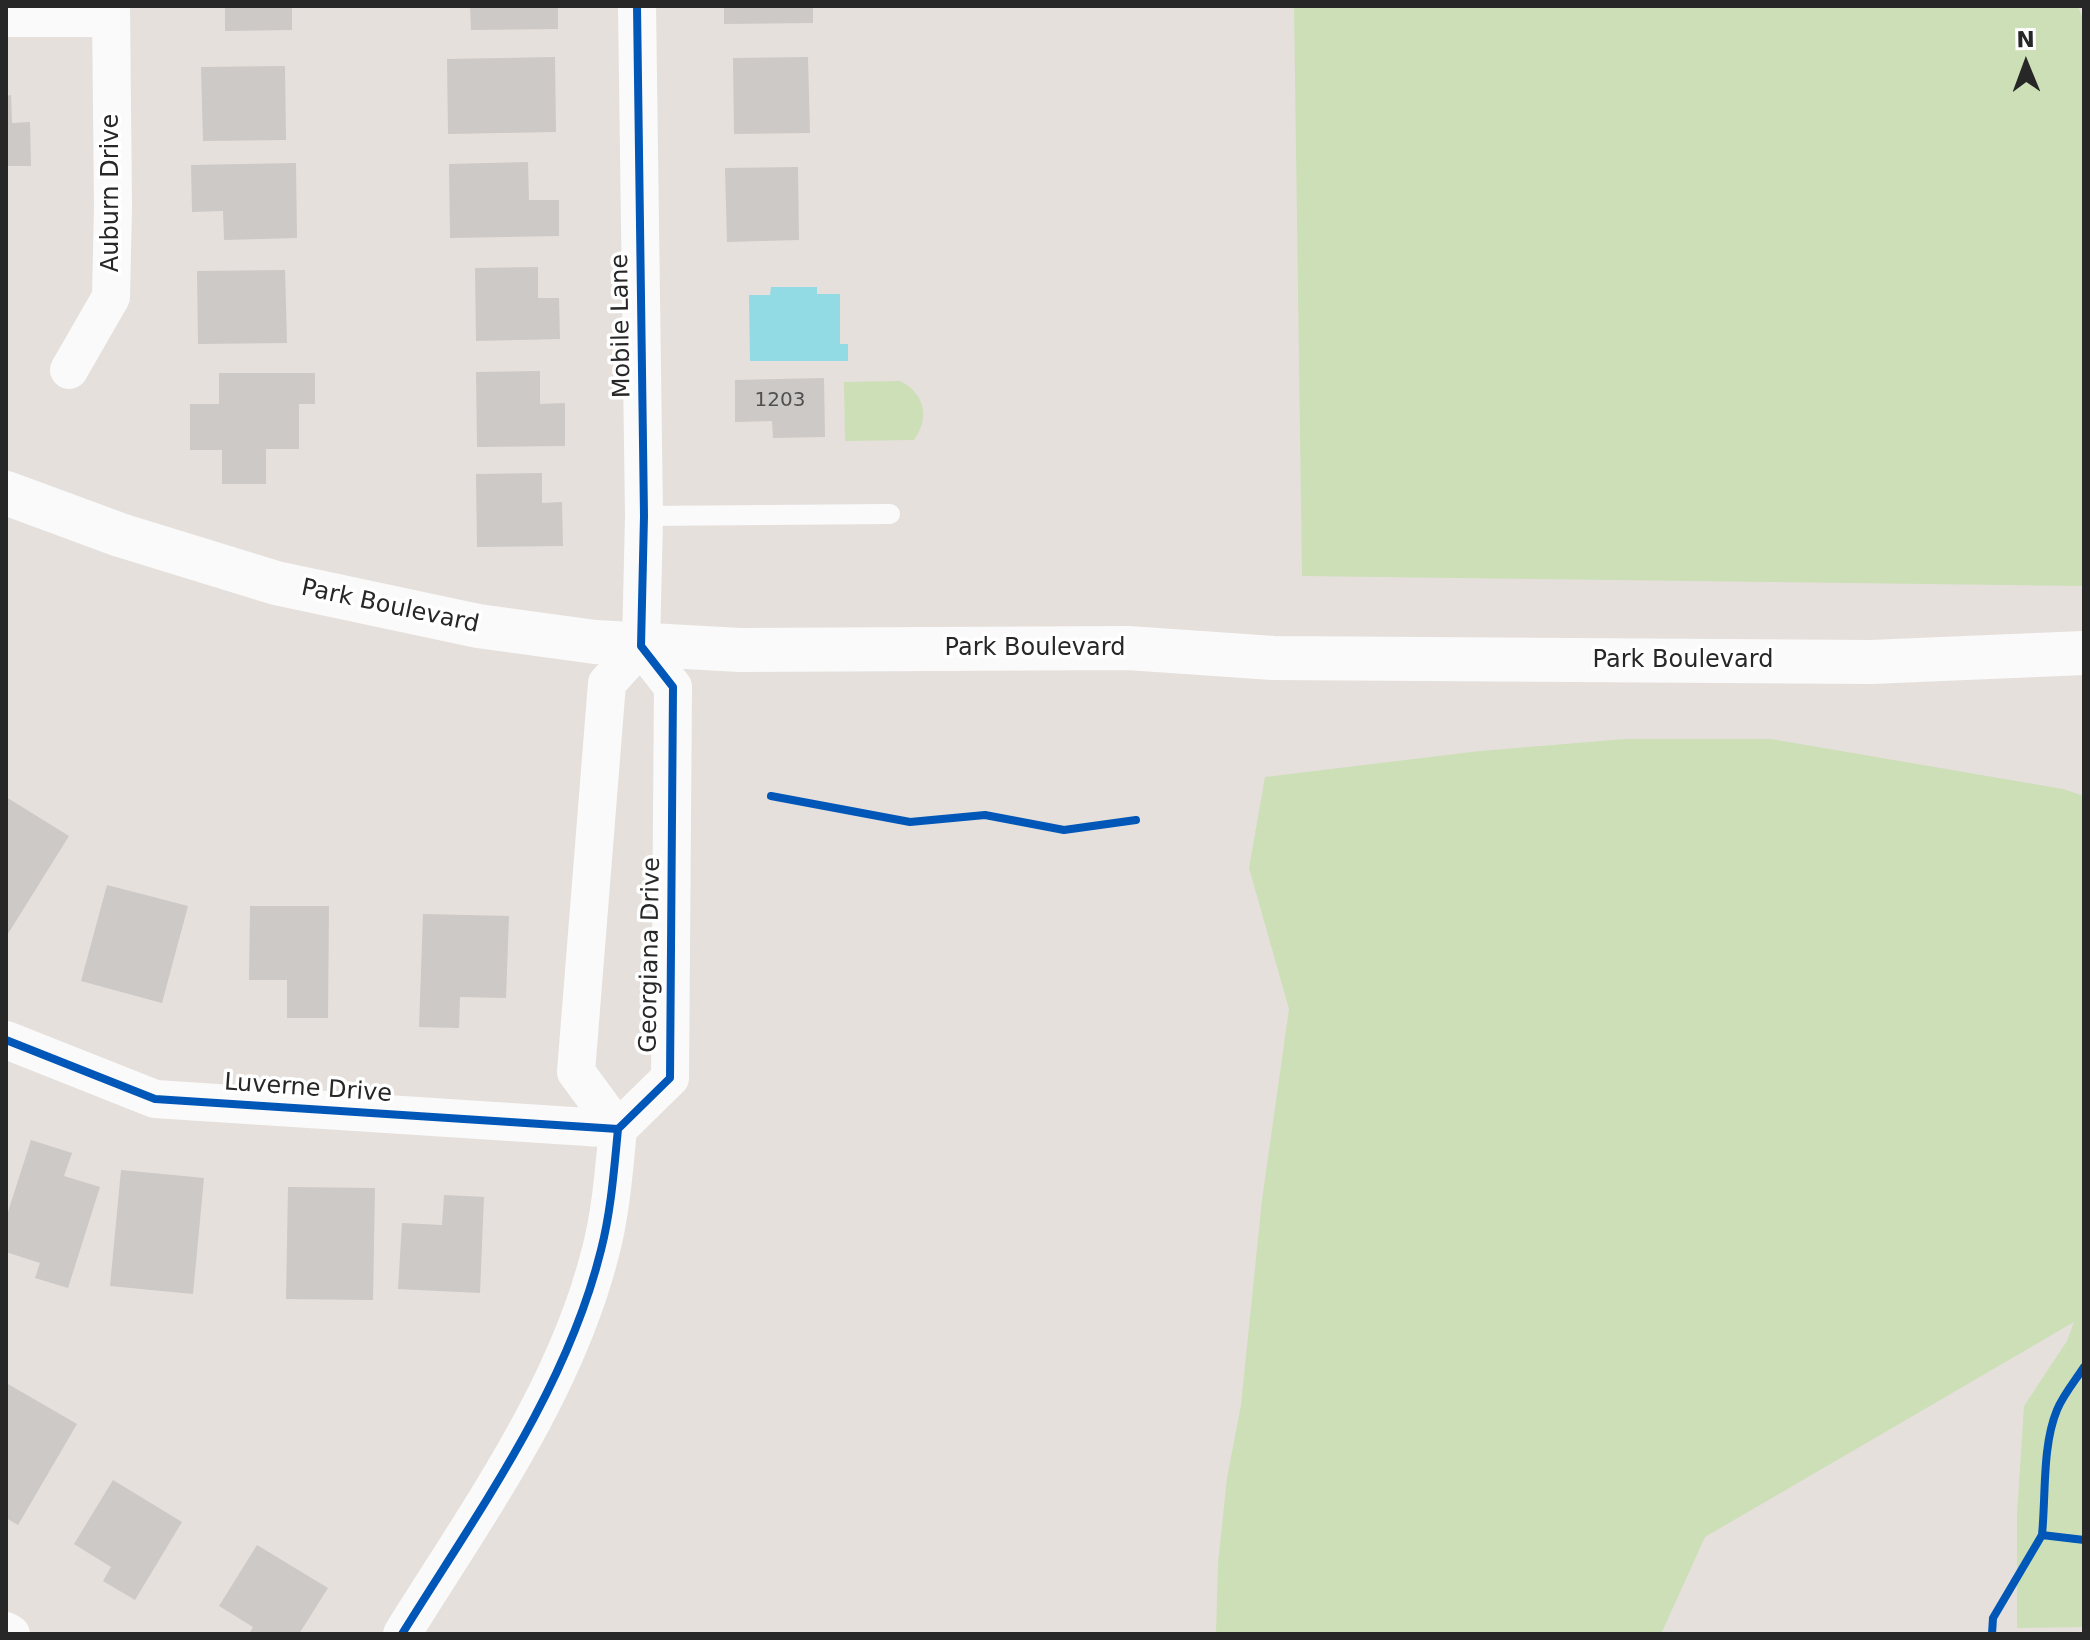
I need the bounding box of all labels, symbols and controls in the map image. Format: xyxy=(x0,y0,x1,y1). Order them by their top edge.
north arrow xyxy=(1986,24,2066,104)
text: N xyxy=(2016,27,2035,52)
street label: Auburn Drive xyxy=(98,114,126,272)
street label: Mobile Lane xyxy=(606,254,638,398)
house number: 1203 xyxy=(755,389,805,413)
street label: Park Boulevard xyxy=(299,574,481,640)
street label: Park Boulevard xyxy=(945,635,1125,663)
street label: Park Boulevard xyxy=(1593,647,1773,675)
street label: Georgiana Drive xyxy=(635,857,667,1053)
street label: Luverne Drive xyxy=(223,1069,393,1109)

